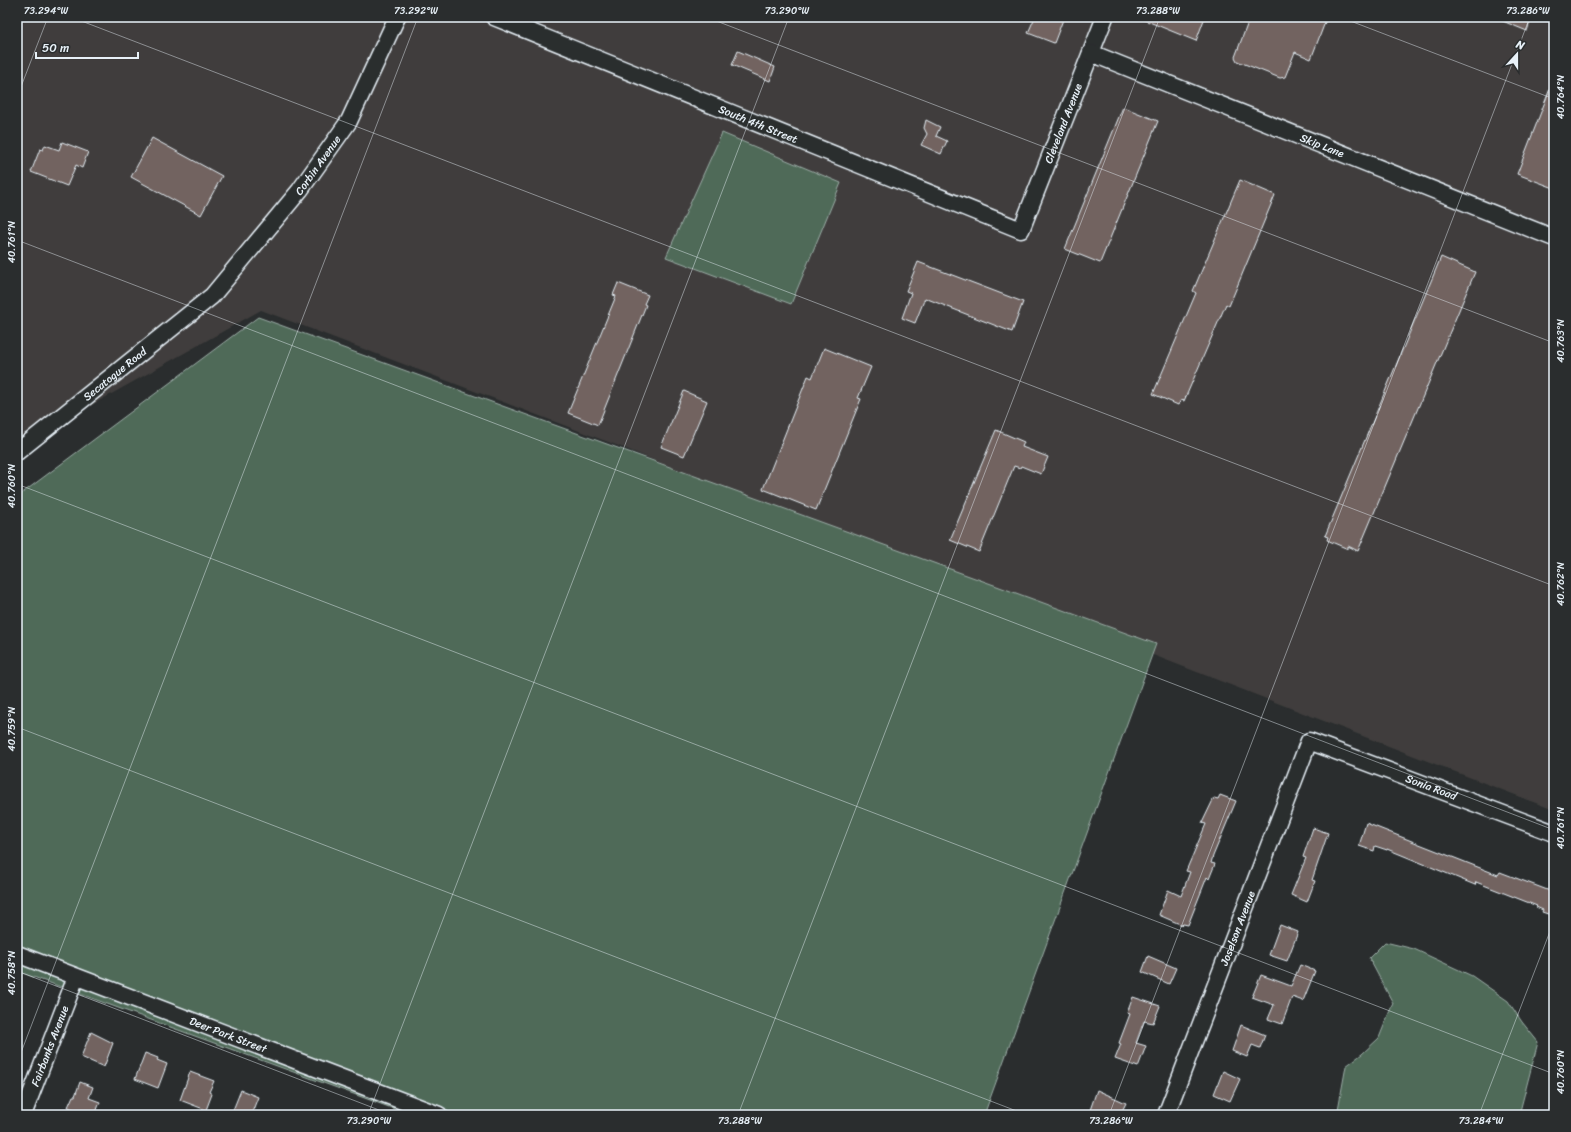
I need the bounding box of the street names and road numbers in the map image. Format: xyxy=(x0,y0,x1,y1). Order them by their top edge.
street label: Cleveland Avenue xyxy=(1039,80,1088,166)
street label: South 4th Street xyxy=(716,99,801,148)
street label: Skip Lane xyxy=(1297,128,1348,163)
street label: Corbin Avenue xyxy=(290,131,346,199)
street label: Secatogue Road xyxy=(78,342,152,405)
street label: Sonia Road xyxy=(1403,769,1461,806)
street label: Joselson Avenue xyxy=(1214,887,1261,969)
street label: Fairbanks Avenue xyxy=(25,1002,74,1089)
street label: Deer Park Street xyxy=(187,1011,270,1058)

